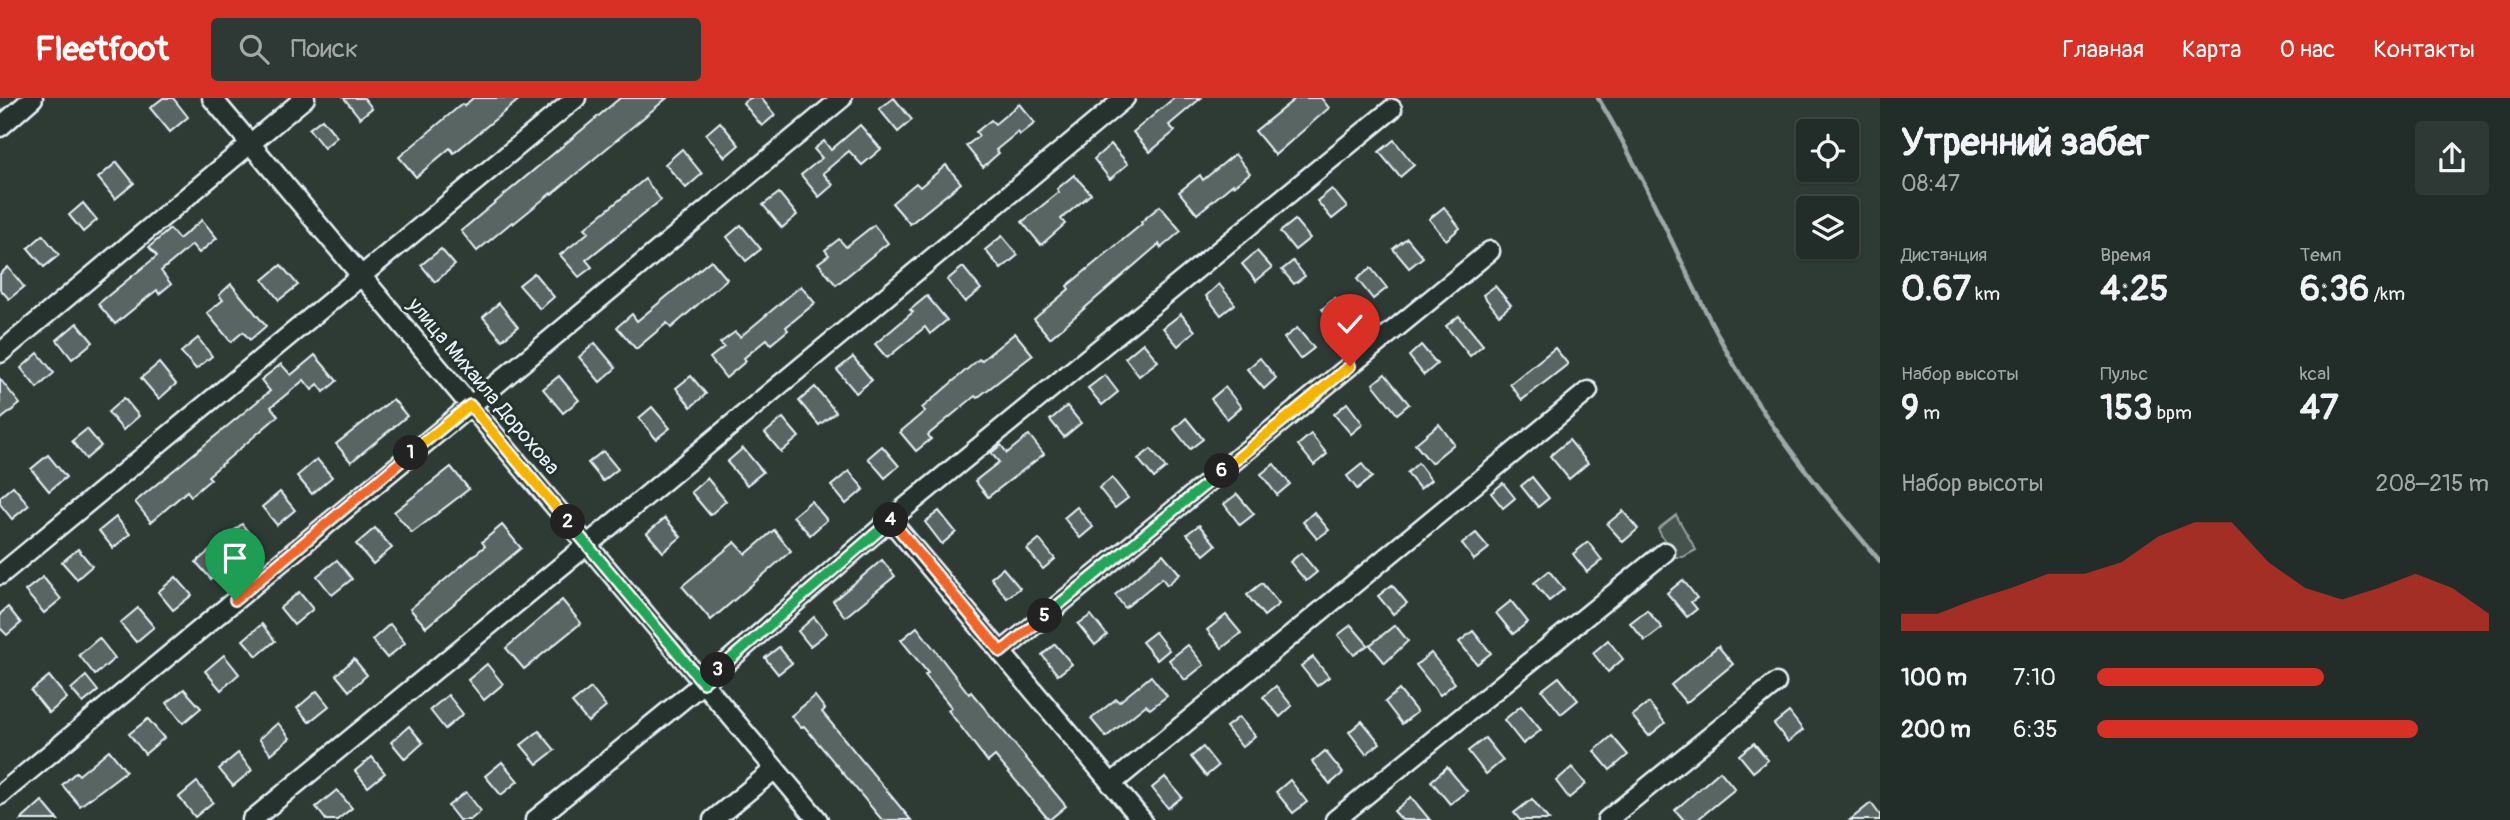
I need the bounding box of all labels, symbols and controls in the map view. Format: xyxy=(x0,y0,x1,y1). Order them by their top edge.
search box xyxy=(211,18,701,81)
text: Fleetfoot xyxy=(35,29,169,70)
icon: search xyxy=(235,30,273,68)
text: Поиск xyxy=(291,33,358,65)
text: Главная xyxy=(2063,35,2144,64)
text: Карта xyxy=(2182,35,2242,64)
text: О нас xyxy=(2280,35,2335,64)
text: Контакты xyxy=(2373,35,2475,64)
map controls xyxy=(1796,119,1859,259)
button: locate xyxy=(1796,119,1859,182)
text: Утренний забег xyxy=(1901,119,2149,167)
button: share xyxy=(2415,121,2489,195)
text: 08:47 xyxy=(1901,169,1960,198)
button: layers xyxy=(1796,196,1859,259)
text: Дистанция xyxy=(1901,243,1987,267)
text: Время xyxy=(2100,243,2151,267)
text: Темп xyxy=(2300,243,2342,267)
text: 0.67 xyxy=(1901,267,1971,311)
text: 4:25 xyxy=(2100,267,2169,311)
text: 6:36 xyxy=(2300,267,2369,311)
text: km xyxy=(1971,282,2000,306)
text: /km xyxy=(2369,282,2405,306)
street label: улица Михаила Дорохова xyxy=(401,291,566,481)
pin xyxy=(1320,294,1380,366)
icon: check xyxy=(1331,305,1369,343)
text: Набор высоты xyxy=(1901,362,2019,386)
text: Пульс xyxy=(2100,362,2148,386)
text: kcal xyxy=(2300,362,2331,386)
text: 9 xyxy=(1901,386,1919,430)
text: 153 xyxy=(2100,386,2153,430)
text: 47 xyxy=(2300,386,2338,430)
text: m xyxy=(1919,401,1940,425)
text: bpm xyxy=(2153,401,2192,425)
pin: 1 xyxy=(394,436,428,470)
text: 1 xyxy=(407,440,414,464)
pin: 6 xyxy=(1204,454,1240,488)
text: 6 xyxy=(1216,458,1227,482)
text: Набор высоты xyxy=(1901,469,2043,498)
text: 208–215 m xyxy=(2376,469,2489,498)
pin: 4 xyxy=(874,502,908,538)
pin: 2 xyxy=(550,504,586,540)
text: 4 xyxy=(885,507,896,531)
text: 2 xyxy=(562,509,573,533)
pin xyxy=(205,528,265,600)
icon: arrive xyxy=(216,539,254,577)
pin: 5 xyxy=(1028,598,1062,634)
text: 5 xyxy=(1039,603,1050,627)
pin: 3 xyxy=(700,652,736,688)
text: 3 xyxy=(712,657,723,681)
text: 100 m xyxy=(1901,663,1967,692)
text: 7:10 xyxy=(2013,663,2056,692)
text: 200 m xyxy=(1901,715,1971,744)
text: 6:35 xyxy=(2013,715,2058,744)

